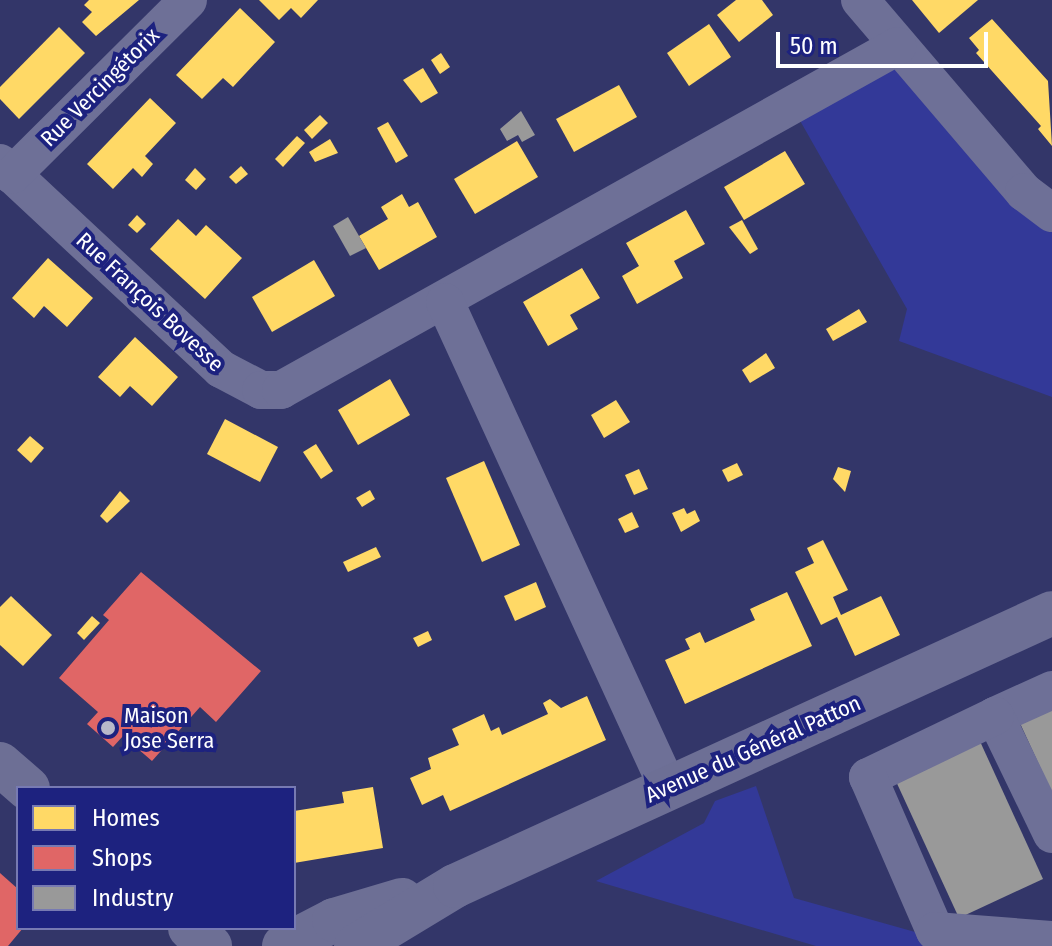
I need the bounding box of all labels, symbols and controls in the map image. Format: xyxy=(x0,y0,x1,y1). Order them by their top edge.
scale bar xyxy=(780,16,992,66)
street label: Rue Vercingétorix xyxy=(35,22,165,152)
text: 50 m xyxy=(790,32,838,60)
street label: Rue François Bovesse xyxy=(71,227,229,377)
street label: Avenue du Général Patton xyxy=(641,690,865,808)
place label: Maison Jose Serra xyxy=(124,702,214,754)
marker: Maison Jose Serra xyxy=(99,719,117,737)
legend xyxy=(16,786,296,930)
text: Homes xyxy=(92,804,160,832)
text: Shops xyxy=(92,844,152,872)
text: Industry xyxy=(92,884,174,912)

